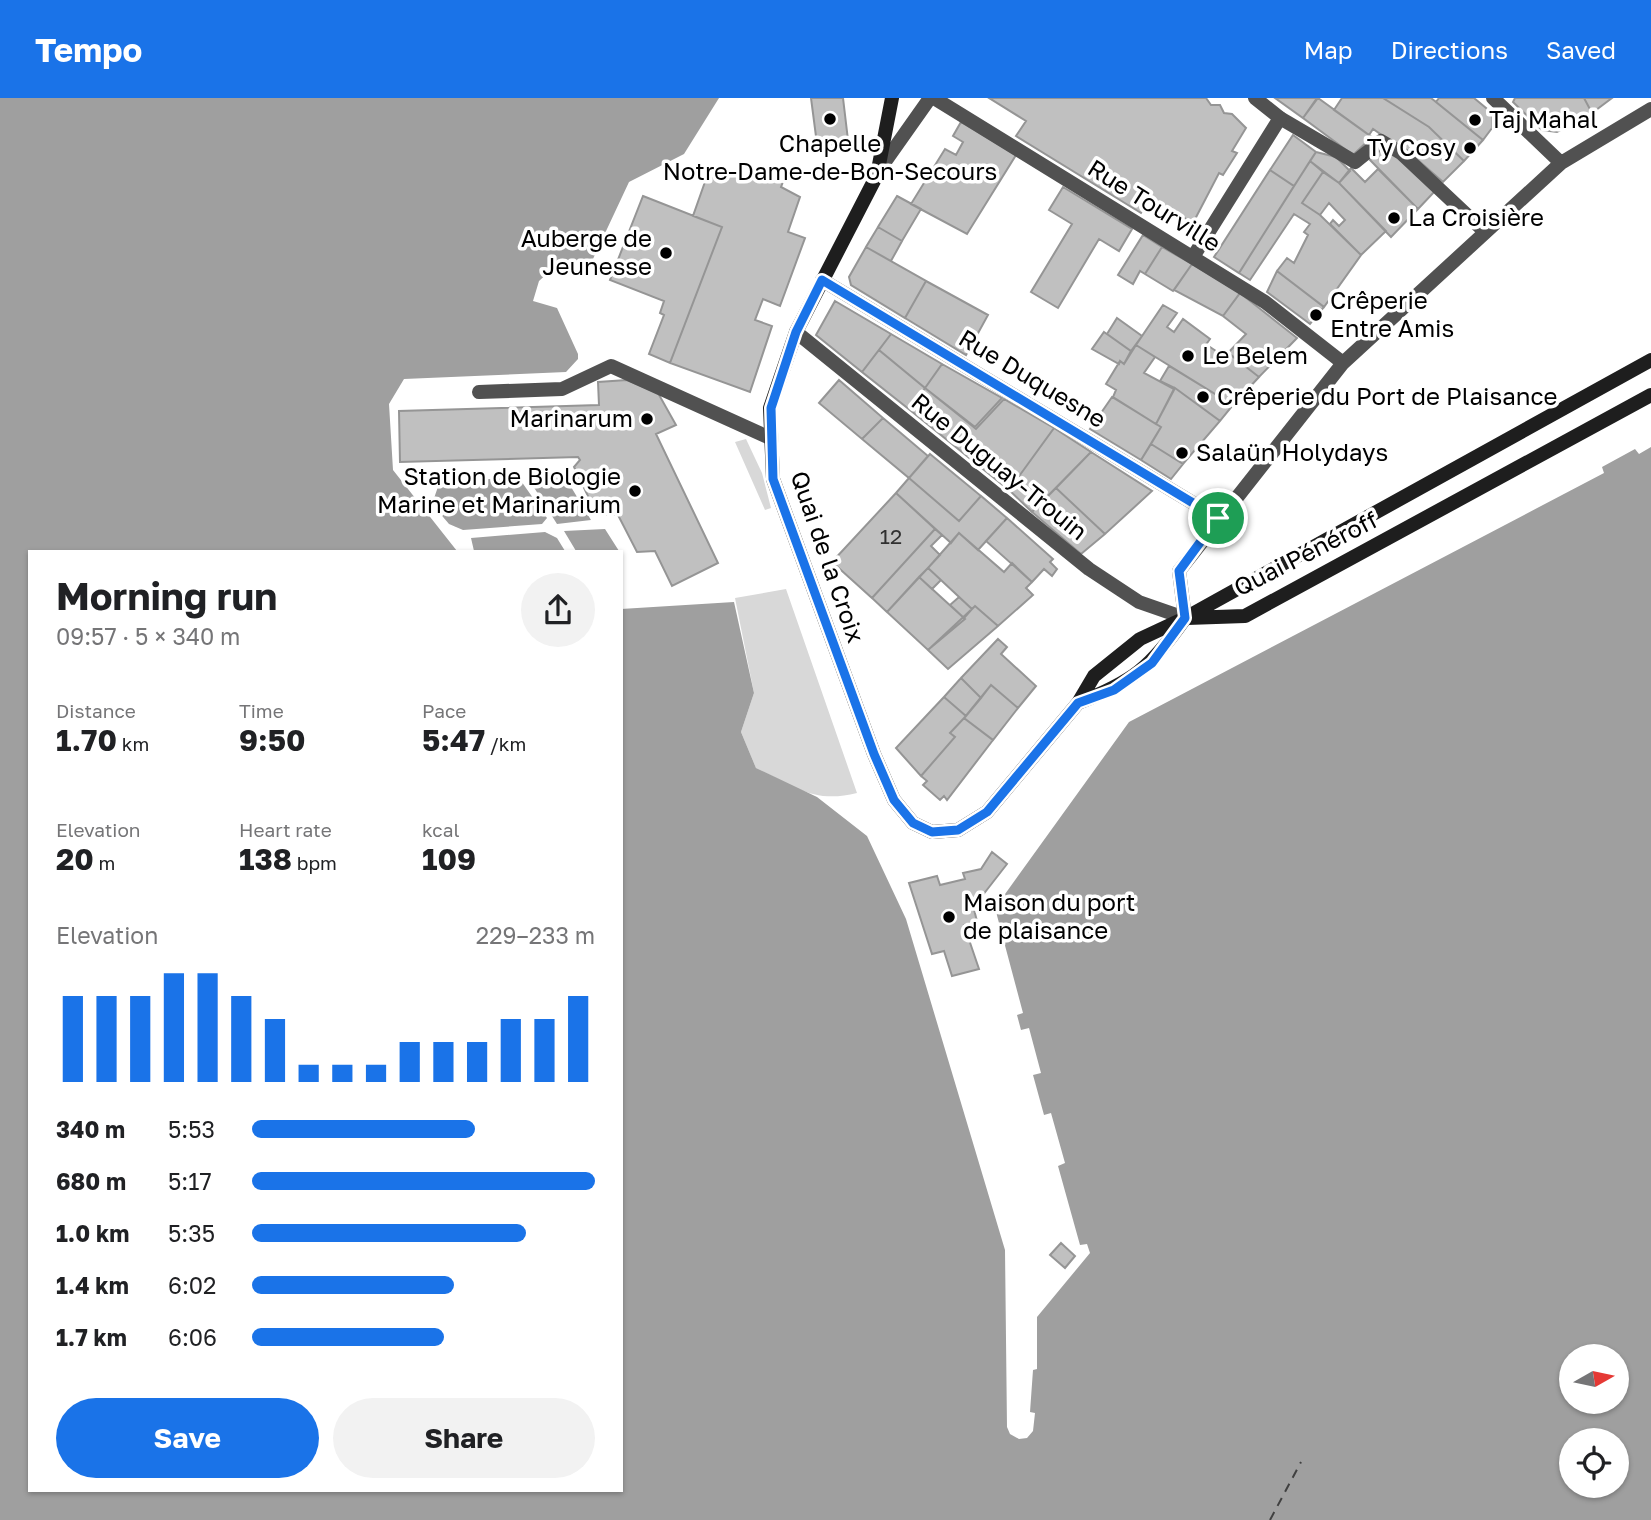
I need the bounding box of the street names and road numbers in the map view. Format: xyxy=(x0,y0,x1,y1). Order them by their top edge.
street label: Rue Tourville xyxy=(1083,152,1226,257)
street label: Rue Duquesne xyxy=(954,322,1111,433)
street label: Rue Duguay-Trouin xyxy=(906,386,1093,545)
street label: Quai de la Croix xyxy=(785,467,871,646)
street label: Quai Pénéroff xyxy=(1229,504,1382,601)

